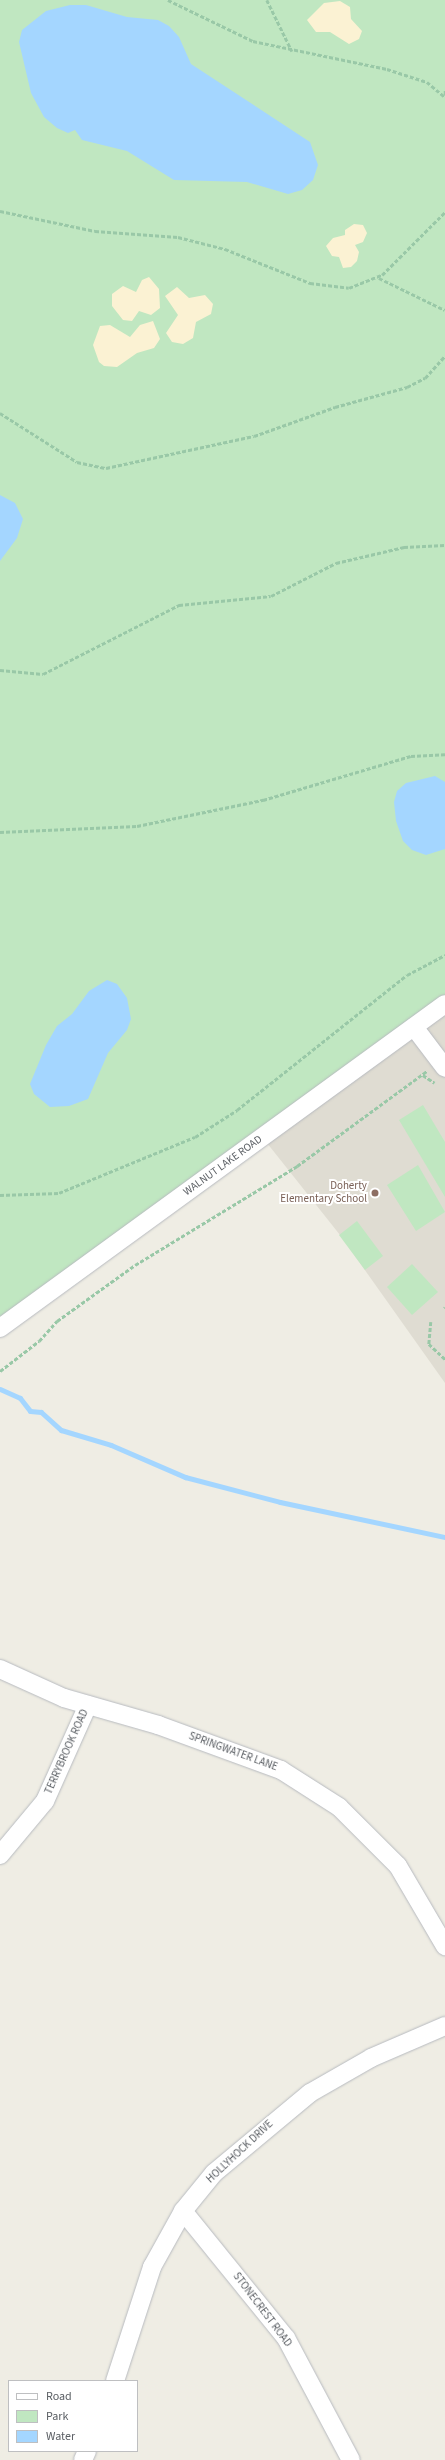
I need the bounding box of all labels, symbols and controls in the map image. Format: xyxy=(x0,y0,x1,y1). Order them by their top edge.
street label: WALNUT LAKE ROAD xyxy=(181,1133,265,1199)
place label: Doherty Elementary School xyxy=(280,1180,367,1206)
marker: Doherty Elementary School xyxy=(370,1188,380,1198)
street label: TERRYBROOK ROAD xyxy=(42,1708,92,1796)
street label: SPRINGWATER LANE xyxy=(187,1730,279,1774)
street label: HOLLYHOCK DRIVE xyxy=(204,2118,276,2186)
street label: STONECREST ROAD xyxy=(230,2270,294,2350)
legend xyxy=(8,2380,138,2452)
text: Road xyxy=(46,2388,72,2405)
text: Park xyxy=(46,2408,68,2425)
text: Water xyxy=(46,2428,75,2445)

